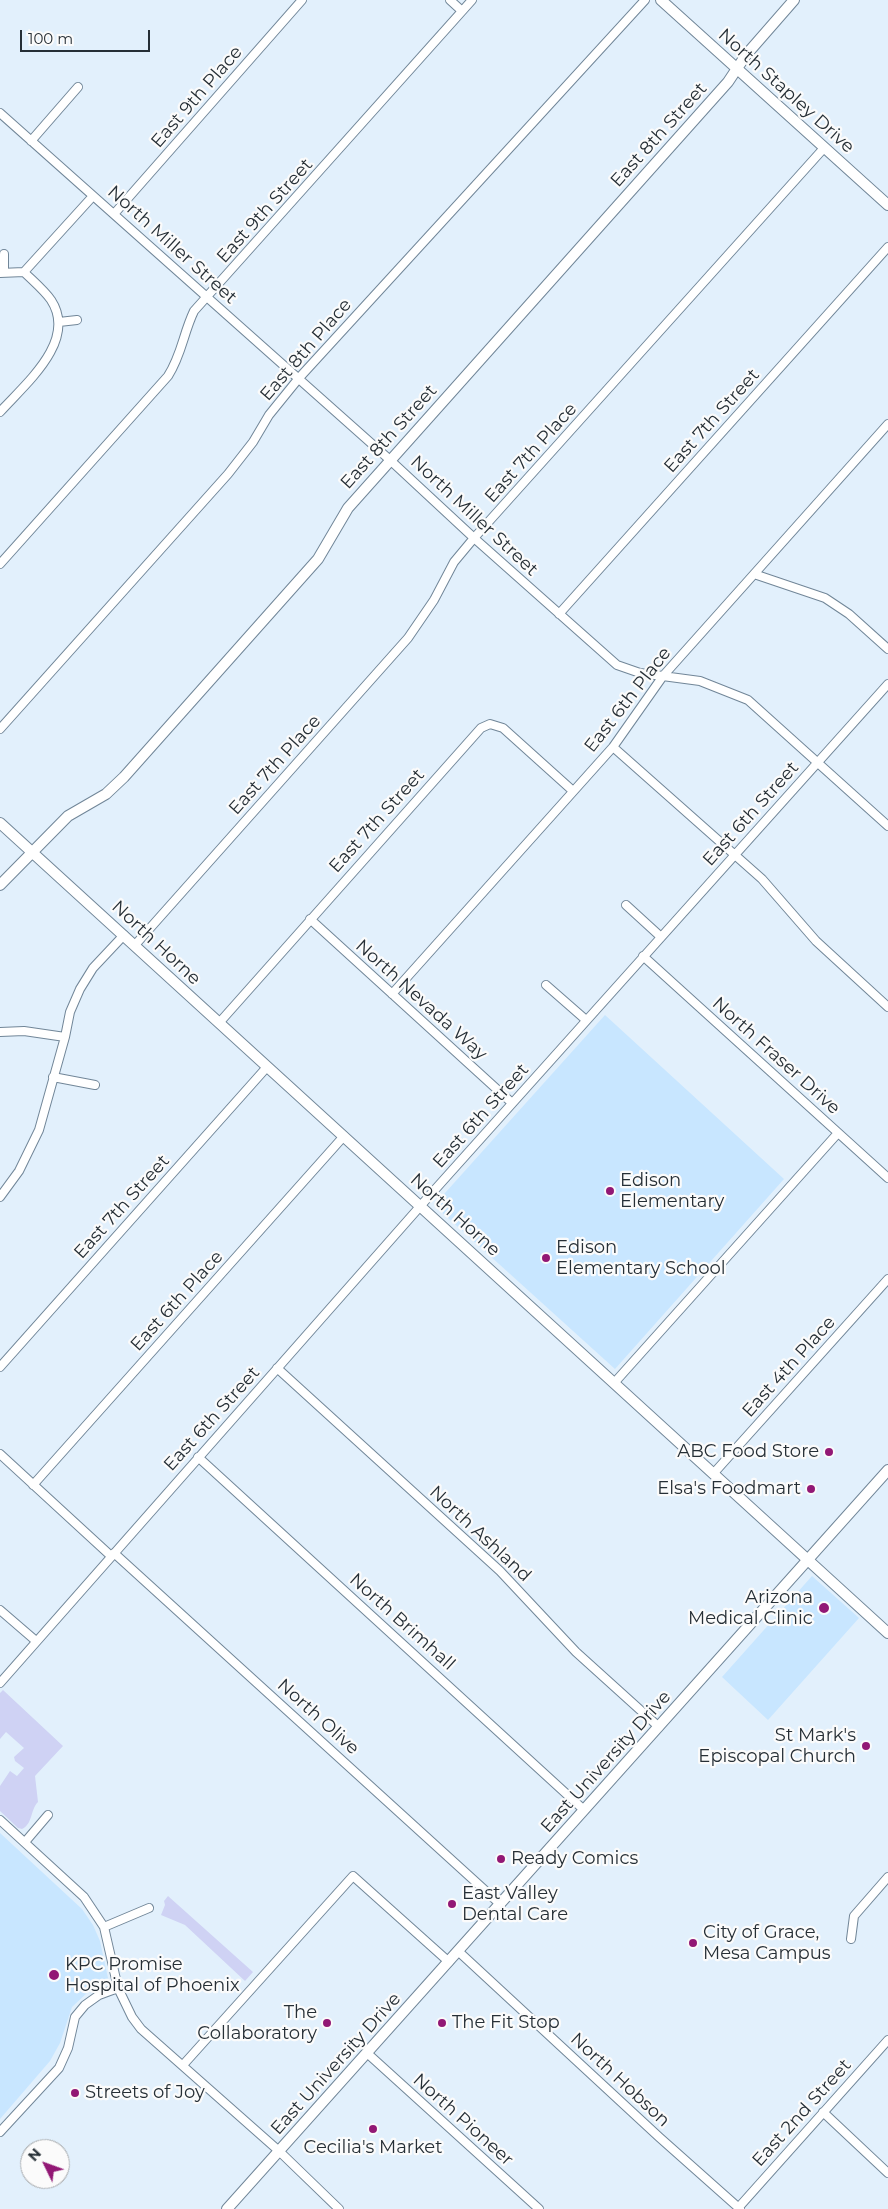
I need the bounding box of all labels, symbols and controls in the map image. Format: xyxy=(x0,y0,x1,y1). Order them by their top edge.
scale bar xyxy=(22,20,152,52)
street label: North Stapley Drive xyxy=(714,24,858,158)
text: 100 m xyxy=(28,29,73,48)
street label: East 9th Place xyxy=(147,42,247,152)
street label: East 8th Street xyxy=(606,78,712,192)
street label: East 9th Street xyxy=(212,154,318,268)
street label: North Miller Street xyxy=(103,181,241,309)
street label: East 8th Place xyxy=(256,295,356,405)
street label: East 7th Street xyxy=(660,365,764,477)
street label: East 8th Street xyxy=(336,380,442,494)
street label: East 7th Place xyxy=(480,399,582,507)
street label: North Miller Street xyxy=(406,451,542,581)
street label: East 6th Place xyxy=(580,643,676,757)
street label: East 7th Place xyxy=(224,711,326,819)
street label: East 6th Street xyxy=(699,757,803,871)
street label: East 7th Street xyxy=(325,765,429,877)
street label: North Horne xyxy=(107,896,205,990)
street label: North Nevada Way xyxy=(351,935,491,1065)
street label: North Fraser Drive xyxy=(708,993,844,1119)
street label: East 6th Street xyxy=(429,1059,533,1173)
street label: East 7th Street xyxy=(70,1151,174,1263)
street label: North Horne xyxy=(406,1169,504,1261)
place label: Edison Elementary xyxy=(620,1170,724,1212)
marker: Edison Elementary xyxy=(604,1185,616,1197)
place label: Edison Elementary School xyxy=(556,1237,726,1280)
street label: East 6th Place xyxy=(126,1246,228,1356)
marker: Edison Elementary School xyxy=(540,1252,552,1264)
street label: East 4th Place xyxy=(738,1312,840,1422)
street label: East 6th Street xyxy=(160,1362,264,1476)
place label: ABC Food Store xyxy=(677,1441,819,1463)
marker: ABC Food Store xyxy=(823,1446,835,1458)
place label: Elsa's Foodmart xyxy=(657,1478,801,1500)
street label: North Ashland xyxy=(425,1481,535,1587)
marker: Elsa's Foodmart xyxy=(805,1483,817,1495)
street label: North Brimhall xyxy=(345,1569,459,1675)
place label: Arizona Medical Clinic xyxy=(688,1587,813,1630)
marker: Arizona Medical Clinic xyxy=(817,1601,831,1615)
street label: North Olive xyxy=(273,1675,363,1759)
street label: East University Drive xyxy=(536,1686,676,1838)
place label: St Mark's Episcopal Church xyxy=(698,1725,856,1768)
marker: St Mark's Episcopal Church xyxy=(860,1740,872,1752)
place label: Ready Comics xyxy=(511,1848,638,1870)
marker: Ready Comics xyxy=(495,1853,507,1865)
place label: East Valley Dental Care xyxy=(462,1883,568,1926)
marker: East Valley Dental Care xyxy=(446,1898,458,1910)
place label: City of Grace, Mesa Campus xyxy=(703,1922,831,1965)
marker: City of Grace, Mesa Campus xyxy=(687,1937,699,1949)
place label: KPC Promise Hospital of Phoenix xyxy=(65,1954,240,1996)
marker: KPC Promise Hospital of Phoenix xyxy=(47,1968,61,1982)
street label: East University Drive xyxy=(266,1988,406,2140)
place label: The Collaboratory xyxy=(197,2002,317,2045)
place label: The Fit Stop xyxy=(452,2012,560,2034)
marker: The Collaboratory xyxy=(321,2017,333,2029)
marker: The Fit Stop xyxy=(436,2017,448,2029)
street label: North Hobson xyxy=(566,2028,674,2132)
street label: East 2nd Street xyxy=(748,2055,856,2171)
street label: North Pioneer xyxy=(408,2069,518,2171)
place label: Streets of Joy xyxy=(85,2082,205,2104)
marker: Streets of Joy xyxy=(69,2087,81,2099)
marker: Cecilia's Market xyxy=(367,2123,379,2135)
place label: Cecilia's Market xyxy=(304,2137,442,2159)
north arrow xyxy=(20,2139,70,2189)
text: N xyxy=(24,2144,45,2165)

